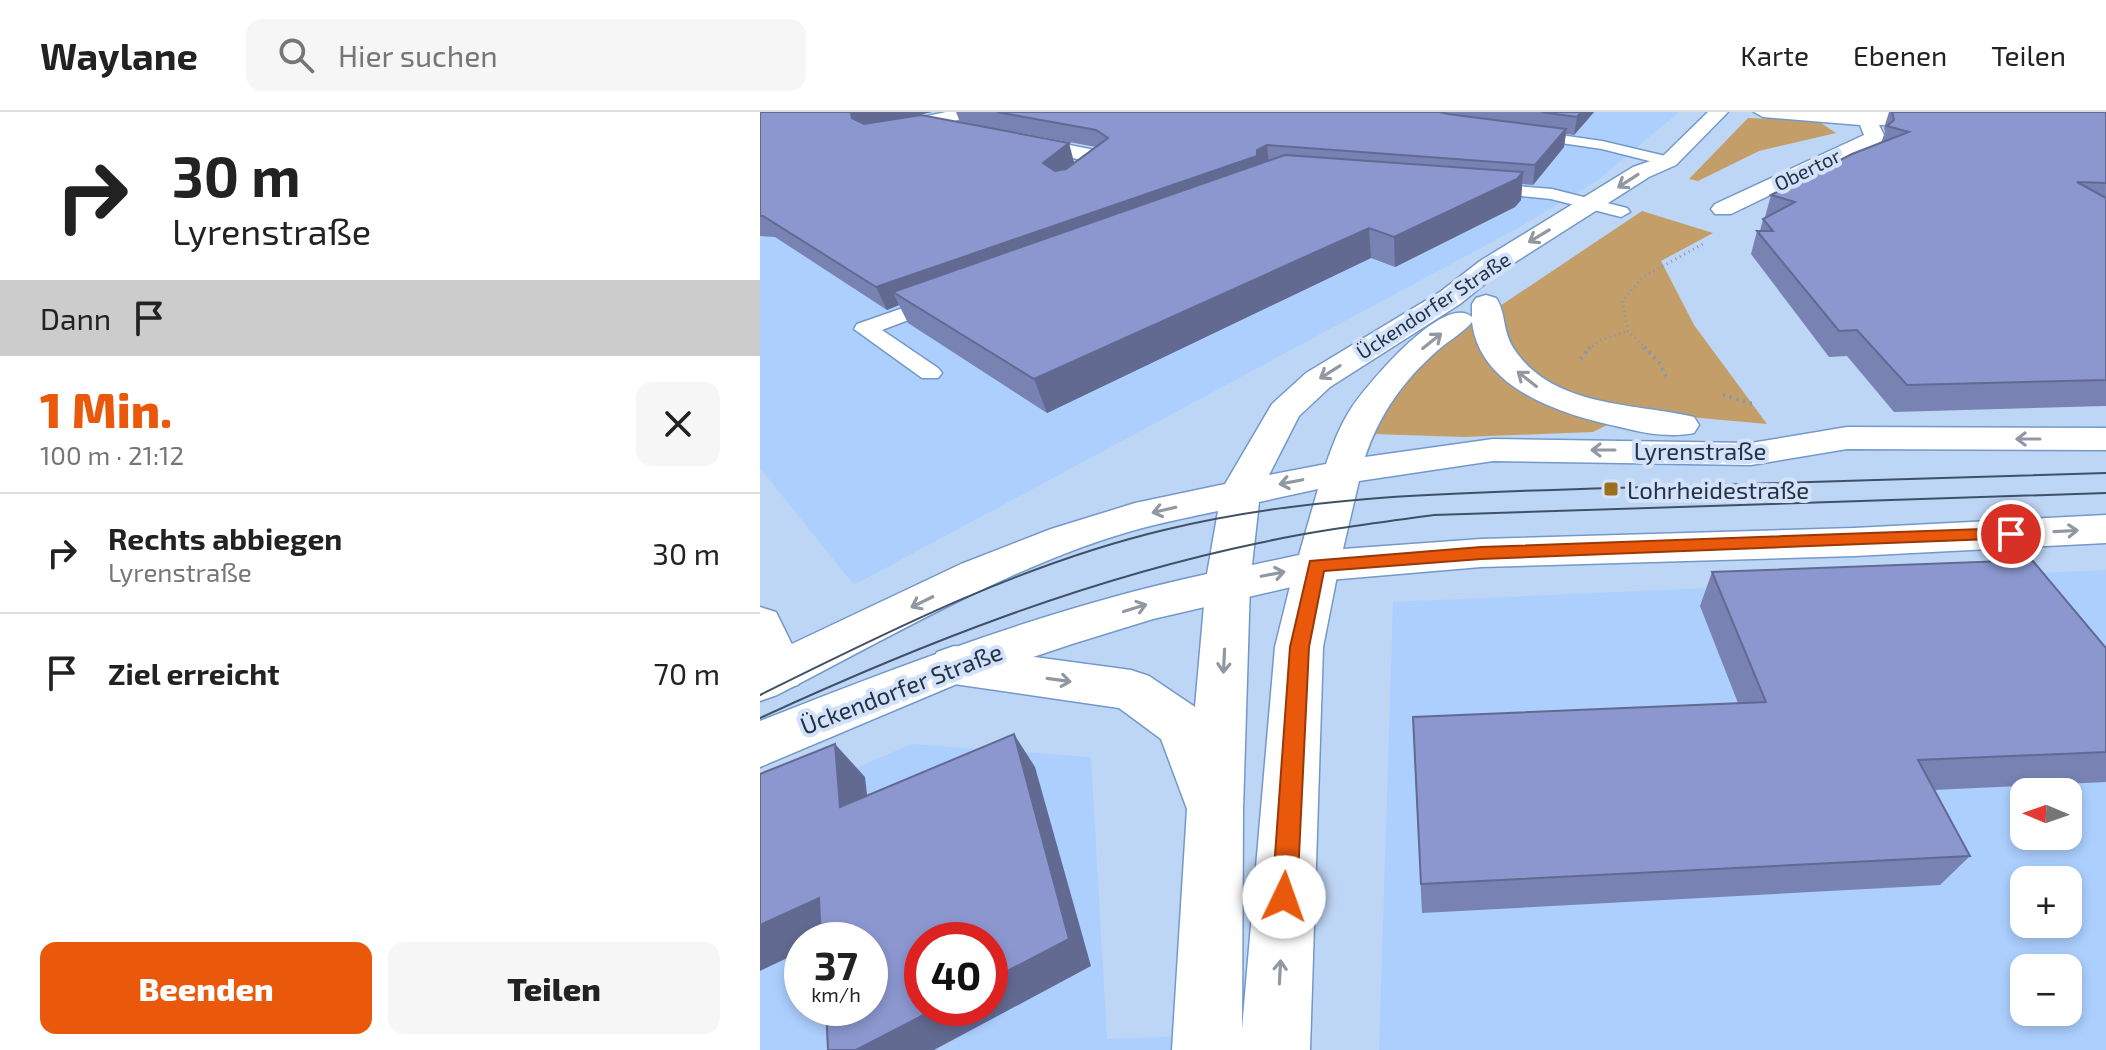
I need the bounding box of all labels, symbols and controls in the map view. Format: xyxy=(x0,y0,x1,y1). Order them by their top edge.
search box xyxy=(246,19,806,91)
text: Waylane xyxy=(40,32,198,78)
icon: search xyxy=(274,33,318,77)
text: Hier suchen xyxy=(338,37,498,73)
text: Karte xyxy=(1740,38,1809,72)
text: Ebenen xyxy=(1853,38,1947,72)
text: Teilen xyxy=(1991,38,2066,72)
text: 30 m xyxy=(172,141,301,208)
street label: Obertor xyxy=(1770,143,1844,195)
icon: right xyxy=(40,144,144,248)
one-way arrow xyxy=(1617,173,1640,189)
text: Lyrenstraße xyxy=(172,209,371,252)
one-way arrow xyxy=(1528,229,1551,245)
street label: Ückendorfer Straße xyxy=(1352,246,1514,364)
icon: arrive xyxy=(127,296,171,340)
text: Dann xyxy=(40,300,111,336)
one-way arrow xyxy=(1421,332,1441,350)
one-way arrow xyxy=(1320,363,1342,380)
one-way arrow xyxy=(1517,370,1538,387)
text: 1 Min. xyxy=(40,380,172,438)
button: close xyxy=(636,382,720,466)
one-way arrow xyxy=(2015,431,2042,447)
street label: Lyrenstraße xyxy=(1634,436,1766,465)
text: 100 m · 21:12 xyxy=(40,439,184,470)
one-way arrow xyxy=(1590,442,1617,458)
place label: Lohrheidestraße xyxy=(1627,475,1809,504)
one-way arrow xyxy=(1279,476,1304,491)
marker: Lohrheidestraße xyxy=(1602,480,1620,498)
pin xyxy=(1977,500,2045,568)
one-way arrow xyxy=(1152,503,1177,518)
icon: arrive xyxy=(1989,512,2033,556)
text: Rechts abbiegen xyxy=(108,520,342,556)
one-way arrow xyxy=(2052,524,2079,539)
icon: right xyxy=(40,531,84,575)
text: 30 m xyxy=(652,535,720,571)
text: Lyrenstraße xyxy=(108,556,252,587)
one-way arrow xyxy=(1259,566,1285,581)
one-way arrow xyxy=(910,594,934,610)
one-way arrow xyxy=(1121,600,1147,615)
street label: Ückendorfer Straße xyxy=(796,636,1006,740)
one-way arrow xyxy=(1216,647,1231,674)
icon: arrive xyxy=(40,651,84,695)
text: Ziel erreicht xyxy=(108,655,280,691)
text: 70 m xyxy=(654,655,720,691)
one-way arrow xyxy=(1046,673,1071,688)
north arrow xyxy=(2010,778,2082,850)
map controls xyxy=(2010,778,2082,1026)
position arrow xyxy=(1242,855,1326,939)
button: + xyxy=(2010,866,2082,938)
speed limit sign: 40 xyxy=(904,922,1008,1026)
text: 37 xyxy=(814,940,858,988)
button: Beenden xyxy=(40,942,372,1034)
button: Teilen xyxy=(388,942,720,1034)
button: − xyxy=(2010,954,2082,1026)
one-way arrow xyxy=(1273,959,1288,986)
text: km/h xyxy=(811,982,861,1006)

